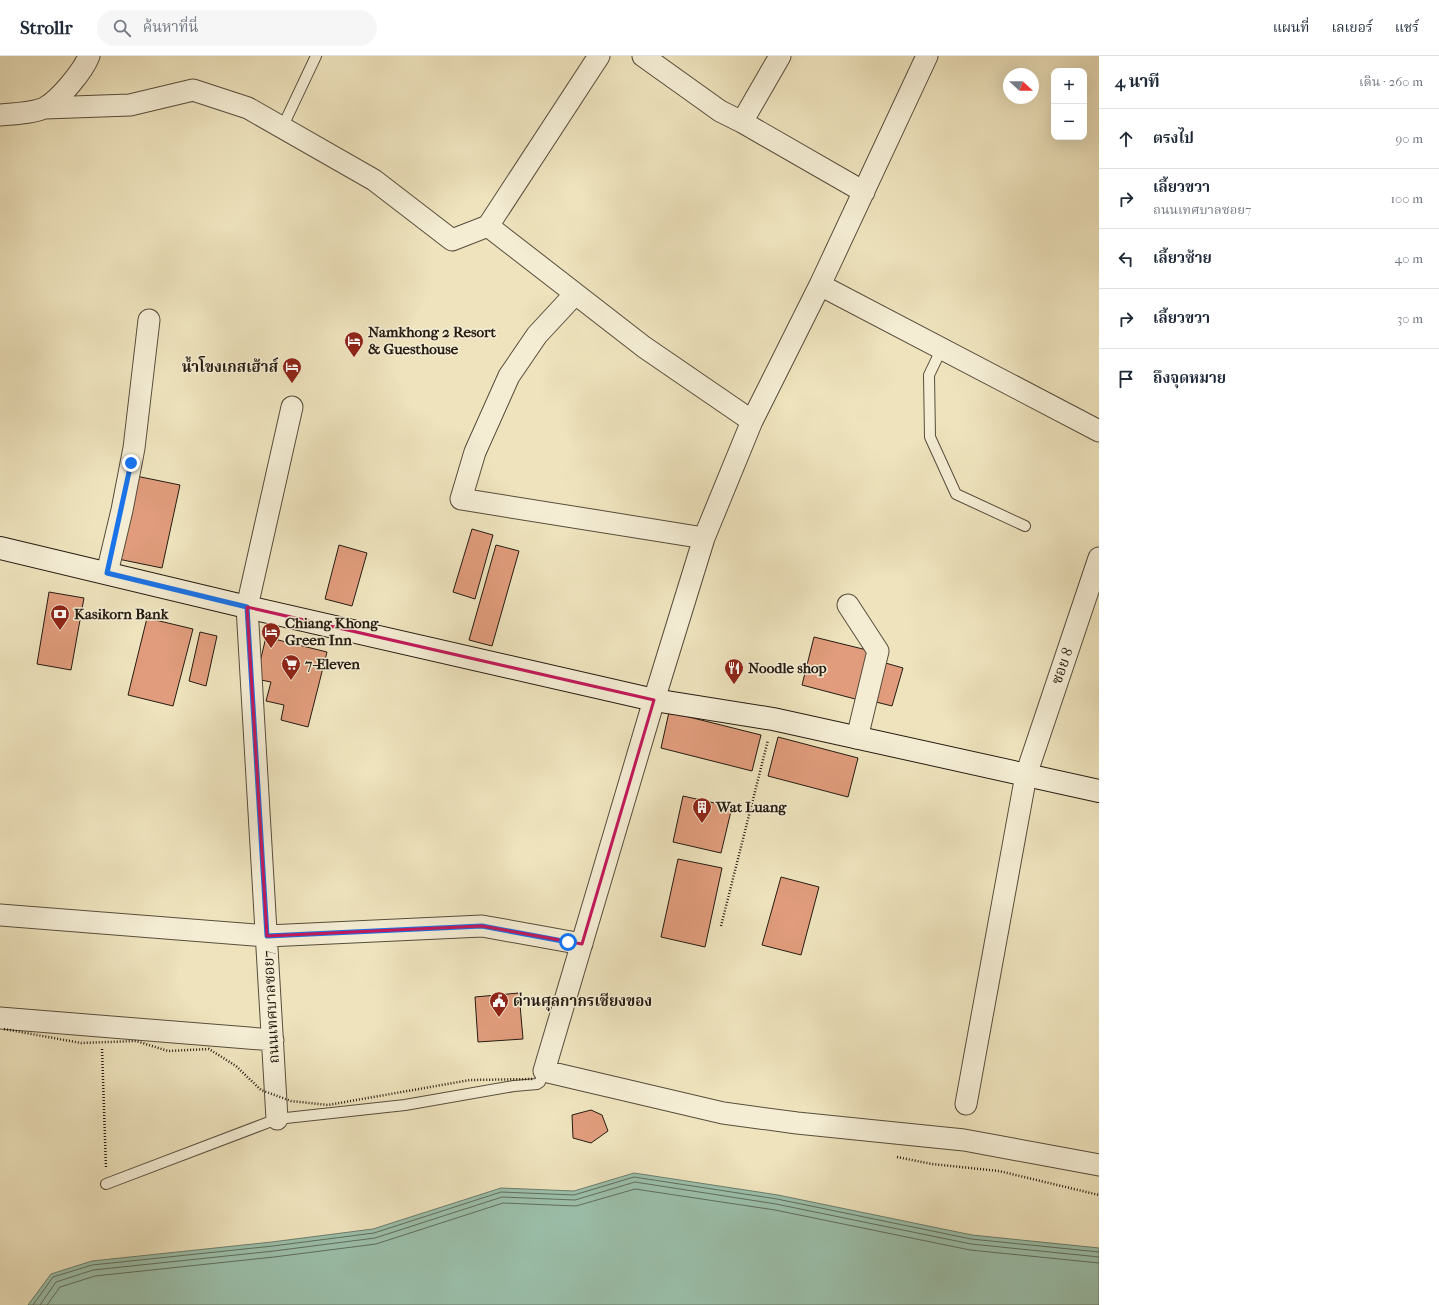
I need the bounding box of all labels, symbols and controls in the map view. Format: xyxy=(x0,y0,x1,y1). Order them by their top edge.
search box xyxy=(97,10,377,46)
text: Strollr xyxy=(20,17,73,39)
icon: search xyxy=(111,17,133,39)
text: ค้นหาที่นี่ xyxy=(143,18,199,36)
text: แผนที่ xyxy=(1273,19,1309,36)
text: เลเยอร์ xyxy=(1331,19,1373,36)
text: แชร์ xyxy=(1395,19,1419,36)
north arrow xyxy=(1003,68,1039,104)
map controls xyxy=(1051,68,1087,140)
button: + xyxy=(1051,68,1087,104)
text: 4 นาที xyxy=(1115,71,1160,91)
text: เดิน · 260 m xyxy=(1359,74,1423,89)
button: − xyxy=(1051,104,1087,140)
icon: ahead xyxy=(1115,128,1137,150)
text: ตรงไป xyxy=(1153,129,1194,147)
text: 90 m xyxy=(1395,131,1423,146)
text: เลี้ยวขวา xyxy=(1153,178,1210,196)
icon: right xyxy=(1115,188,1137,210)
text: 100 m xyxy=(1390,191,1423,206)
text: ถนนเทศบาลซอย7 xyxy=(1153,202,1251,217)
icon: left xyxy=(1115,248,1137,270)
text: เลี้ยวซ้าย xyxy=(1153,249,1212,267)
text: 40 m xyxy=(1395,251,1423,266)
icon: right xyxy=(1115,308,1137,330)
text: เลี้ยวขวา xyxy=(1153,309,1210,327)
text: 30 m xyxy=(1397,311,1423,326)
place label: Namkhong 2 Resort & Guesthouse xyxy=(368,323,497,358)
hotel icon: Namkhong 2 Resort & Guesthouse xyxy=(343,330,365,358)
place label: น้ำโขงเกสเฮ้าส์ xyxy=(182,356,279,376)
hotel icon: น้ำโขงเกสเฮ้าส์ xyxy=(281,356,303,384)
icon: arrive xyxy=(1115,368,1137,390)
text: ถึงจุดหมาย xyxy=(1153,369,1226,387)
route end xyxy=(122,454,140,472)
bank icon: Kasikorn Bank xyxy=(49,603,71,631)
place label: Kasikorn Bank xyxy=(74,605,170,623)
place label: Chiang Khong Green Inn xyxy=(285,614,379,649)
hotel icon: Chiang Khong Green Inn xyxy=(260,621,282,649)
street label: ซอย 8 xyxy=(1047,645,1077,687)
supermarket icon: 7-Eleven xyxy=(280,653,302,681)
place label: 7-Eleven xyxy=(304,655,360,673)
restaurant icon: Noodle shop xyxy=(723,657,745,685)
place label: Noodle shop xyxy=(748,659,827,677)
building icon: Wat Luang xyxy=(691,796,713,824)
place label: Wat Luang xyxy=(715,798,787,816)
route start xyxy=(559,933,577,951)
street label: ถนนเทศบาลซอย7 xyxy=(259,950,283,1064)
public building icon: ด่านศุลกากรเชียงของ xyxy=(488,990,510,1018)
place label: ด่านศุลกากรเชียงของ xyxy=(513,992,652,1012)

